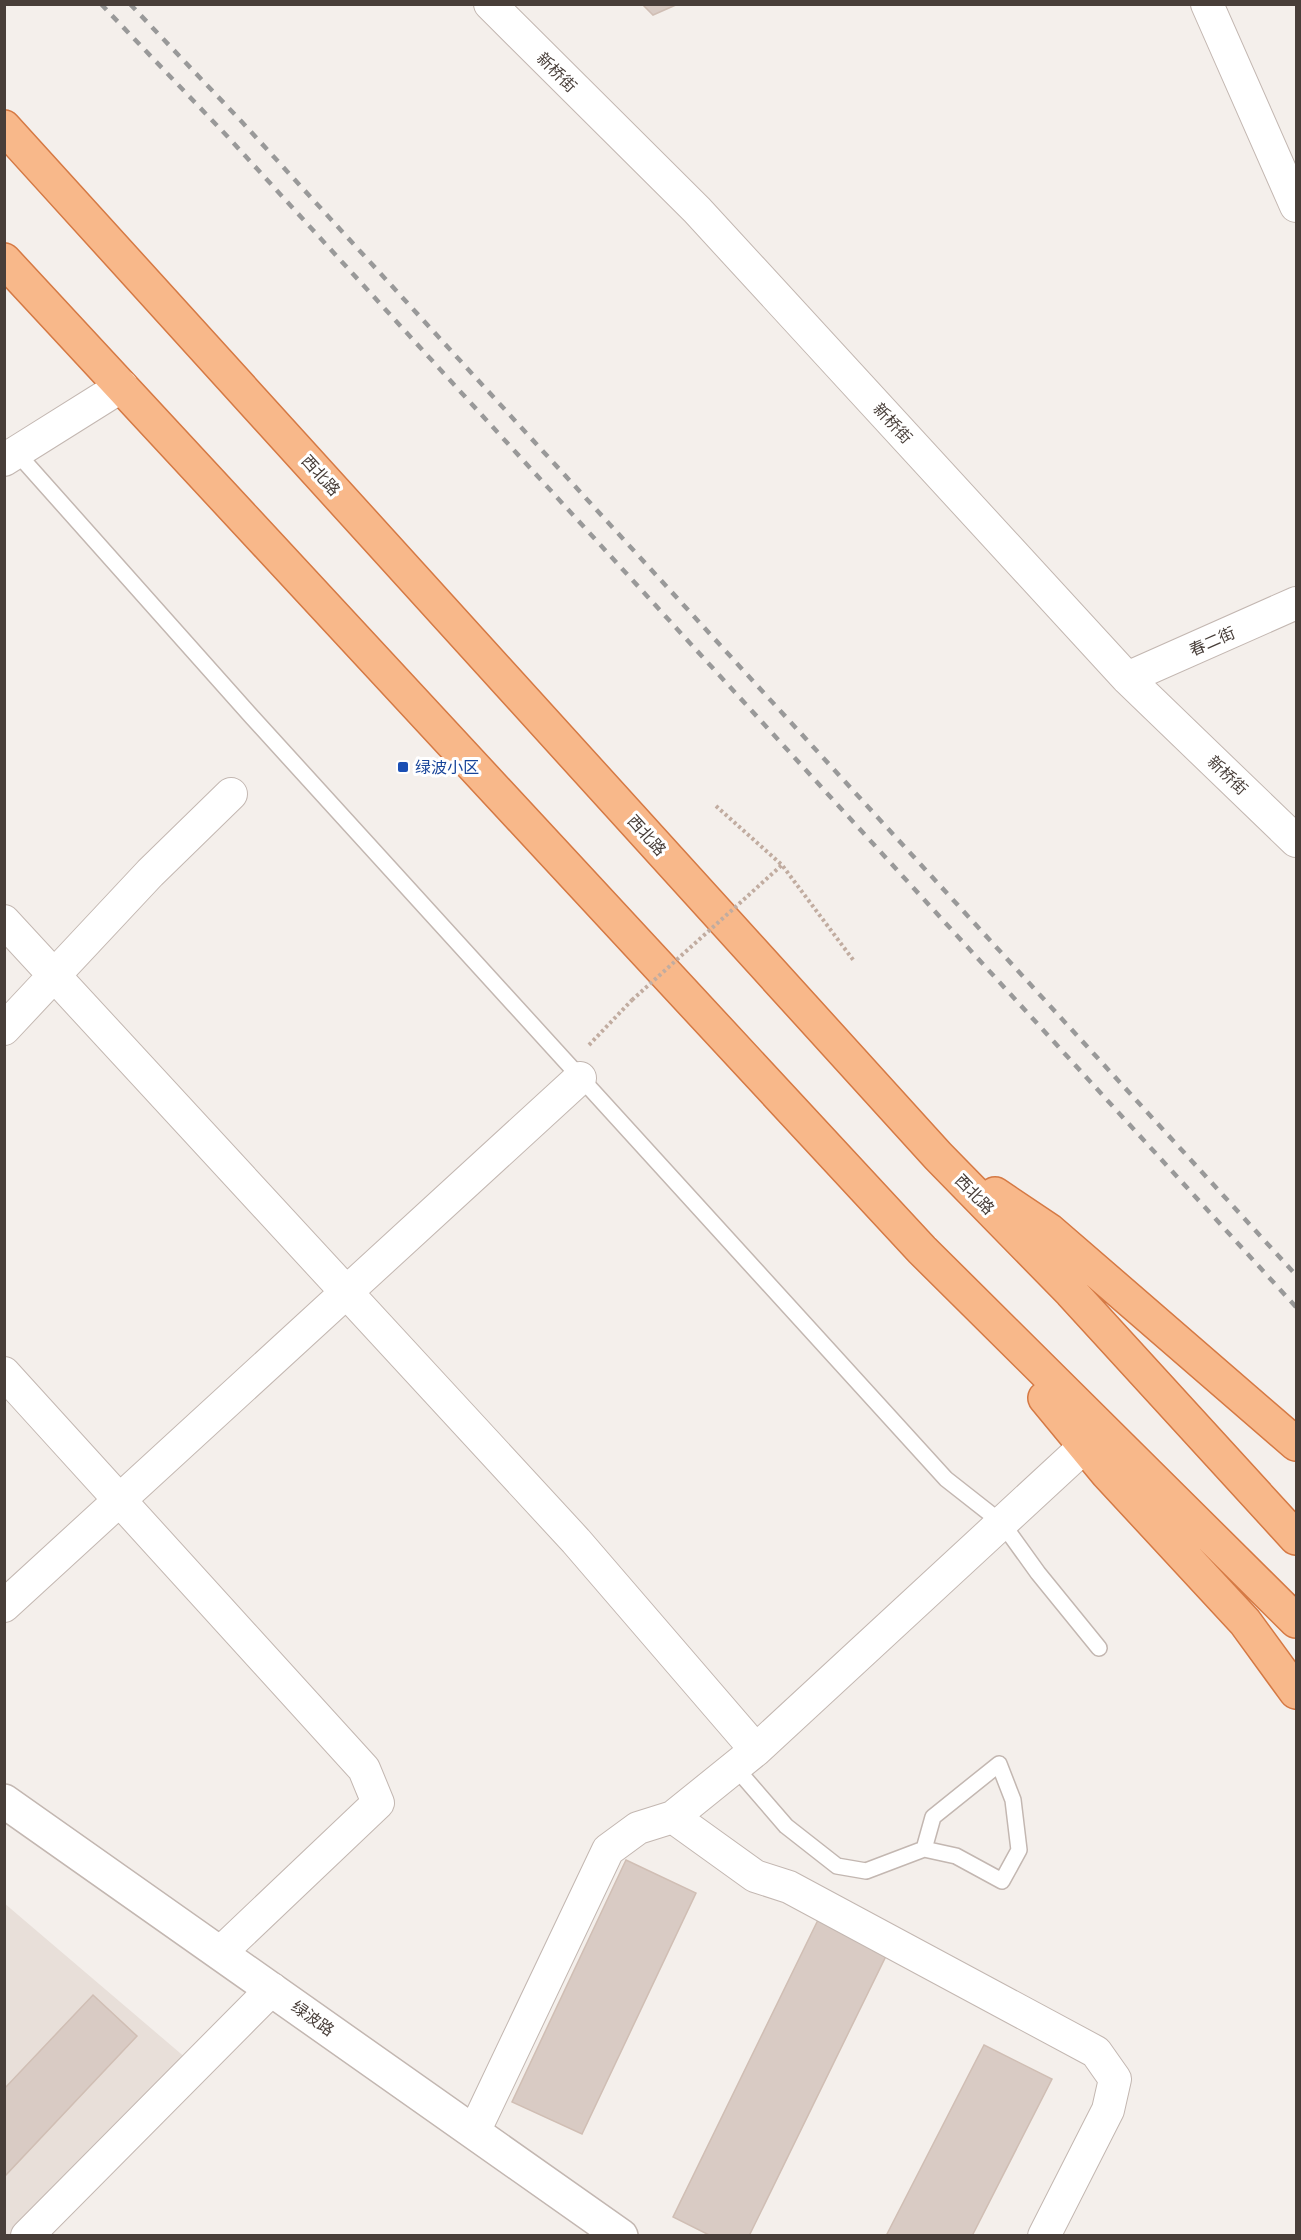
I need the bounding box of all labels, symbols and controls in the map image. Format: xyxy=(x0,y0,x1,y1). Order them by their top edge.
street label: 新桥街 xyxy=(533,48,581,96)
street label: 新桥街 xyxy=(869,399,917,447)
street label: 西北路 xyxy=(298,450,344,500)
street label: 春二街 xyxy=(1186,622,1238,660)
street label: 新桥街 xyxy=(1204,751,1252,799)
place label: 绿波小区 xyxy=(415,757,479,777)
marker: 绿波小区 xyxy=(396,760,410,774)
street label: 西北路 xyxy=(624,810,670,860)
street label: 西北路 xyxy=(951,1170,999,1218)
street label: 绿波路 xyxy=(288,1996,338,2040)

